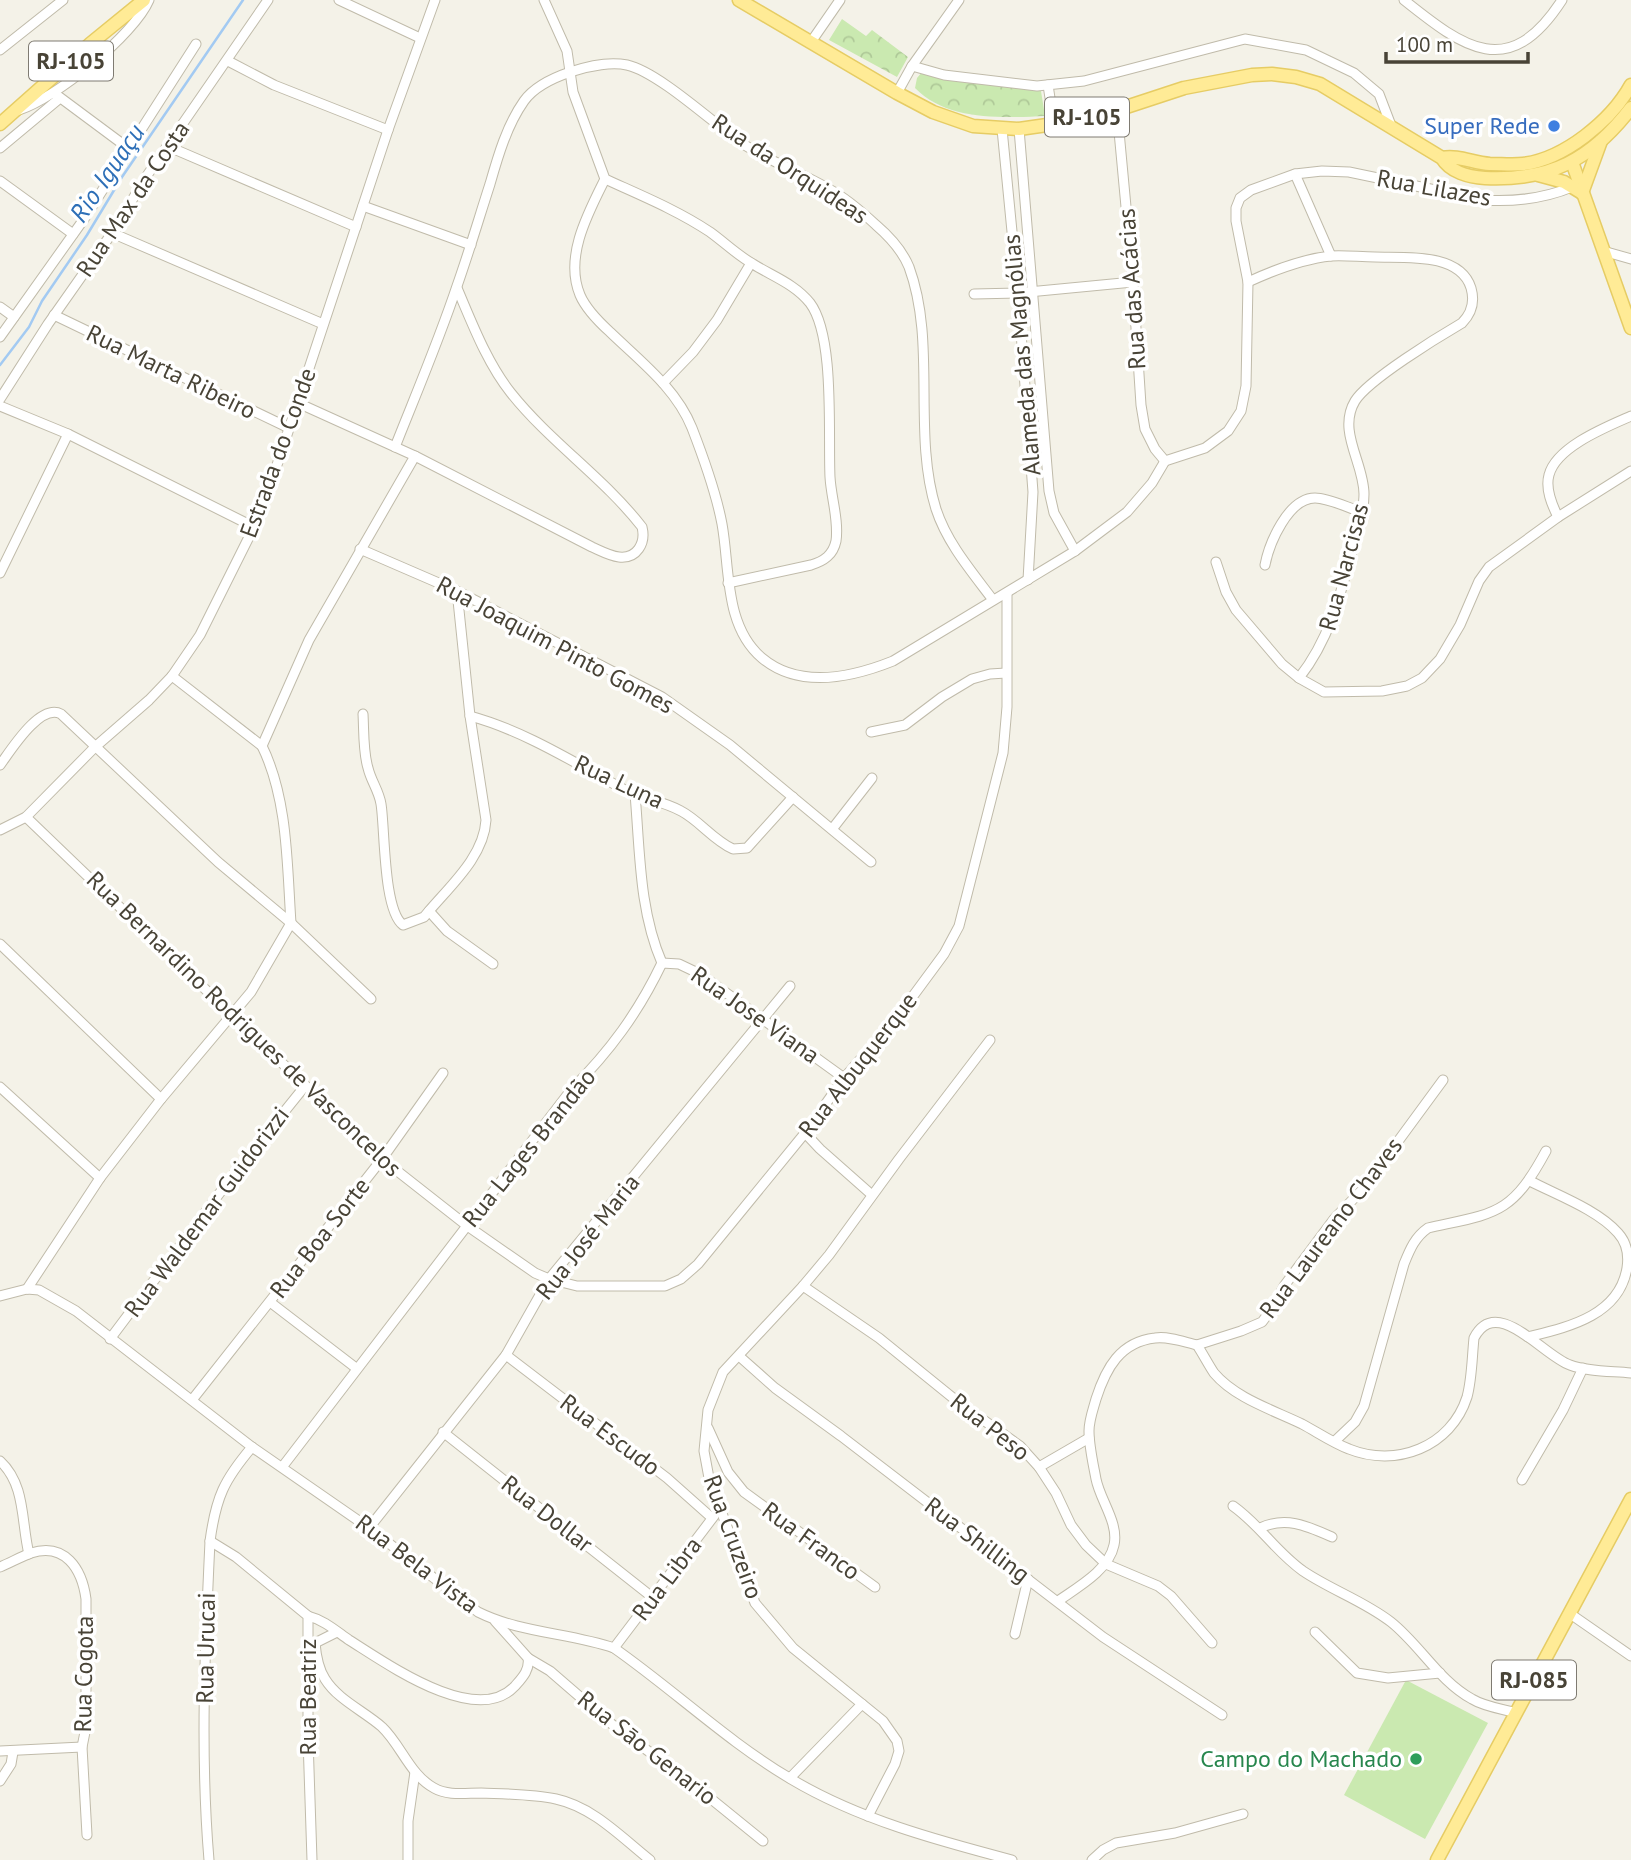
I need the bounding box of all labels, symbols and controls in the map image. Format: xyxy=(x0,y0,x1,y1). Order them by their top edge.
scale bar xyxy=(1386,21,1528,65)
text: 100 m xyxy=(1396,31,1453,58)
road number: RJ-105 xyxy=(29,41,113,80)
road number: RJ-105 xyxy=(1045,98,1129,136)
street label: Rua da Orquideas xyxy=(706,106,874,231)
place label: Super Rede xyxy=(1424,110,1540,141)
street label: Rua Max da Costa xyxy=(69,115,196,283)
water label: Rio Iguaçu xyxy=(62,117,151,228)
marker: Super Rede xyxy=(1546,118,1562,134)
street label: Rua Lilazes xyxy=(1374,162,1494,213)
street label: Rua das Acácias xyxy=(1110,207,1153,371)
street label: Alameda das Magnólias xyxy=(995,233,1048,477)
street label: Rua Marta Ribeiro xyxy=(81,317,261,426)
street label: Estrada do Conde xyxy=(232,364,323,542)
street label: Rua Narcisas xyxy=(1312,500,1375,634)
street label: Rua Joaquim Pinto Gomes xyxy=(431,569,679,720)
street label: Rua Luna xyxy=(570,747,669,816)
street label: Rua Bernardino Rodrigues de Vasconcelos xyxy=(80,864,409,1183)
street label: Rua Jose Viana xyxy=(685,959,826,1070)
street label: Rua Albuquerque xyxy=(791,986,924,1143)
street label: Rua Lages Brandão xyxy=(455,1062,602,1233)
street label: Rua Waldemar Guidorizzi xyxy=(117,1100,296,1323)
street label: Rua Laureano Chaves xyxy=(1252,1131,1409,1325)
street label: Rua José Maria xyxy=(529,1168,646,1306)
street label: Rua Boa Sorte xyxy=(263,1171,376,1304)
street label: Rua Peso xyxy=(944,1386,1036,1467)
street label: Rua Escudo xyxy=(554,1387,667,1482)
street label: Rua Dollar xyxy=(495,1468,599,1559)
street label: Rua Cruzeiro xyxy=(697,1471,770,1603)
street label: Rua Shilling xyxy=(918,1490,1036,1589)
street label: Rua Franco xyxy=(756,1495,867,1587)
street label: Rua Bela Vista xyxy=(350,1507,485,1620)
street label: Rua Libra xyxy=(625,1531,708,1627)
street label: Rua Urucai xyxy=(189,1592,222,1704)
street label: Rua Cogota xyxy=(67,1615,100,1733)
street label: Rua Beatriz xyxy=(292,1639,323,1755)
road number: RJ-085 xyxy=(1492,1660,1576,1700)
street label: Rua Sāo Genario xyxy=(571,1683,723,1812)
place label: Campo do Machado xyxy=(1200,1743,1402,1774)
marker: Campo do Machado xyxy=(1408,1751,1424,1767)

